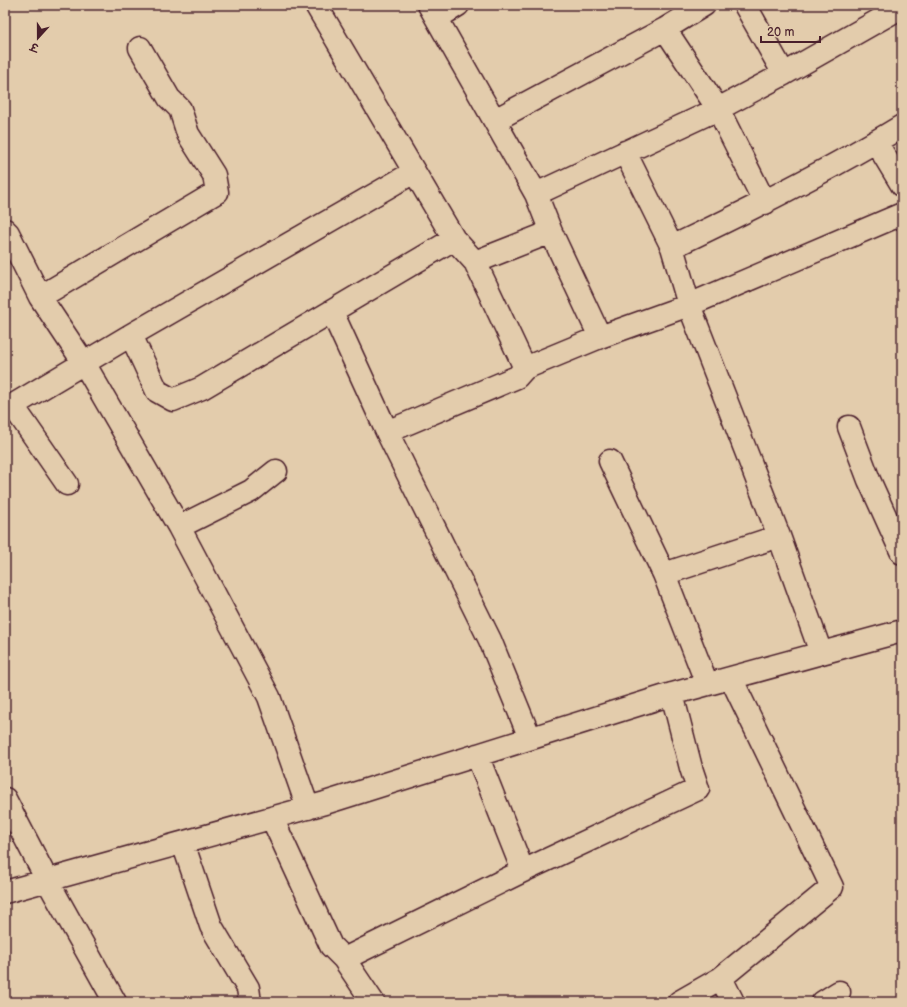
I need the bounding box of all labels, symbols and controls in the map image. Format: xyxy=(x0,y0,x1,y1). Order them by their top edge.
north arrow xyxy=(18,18,58,58)
scale bar xyxy=(761,18,820,44)
text: 20 m xyxy=(767,25,794,40)
text: उ xyxy=(27,39,41,55)

